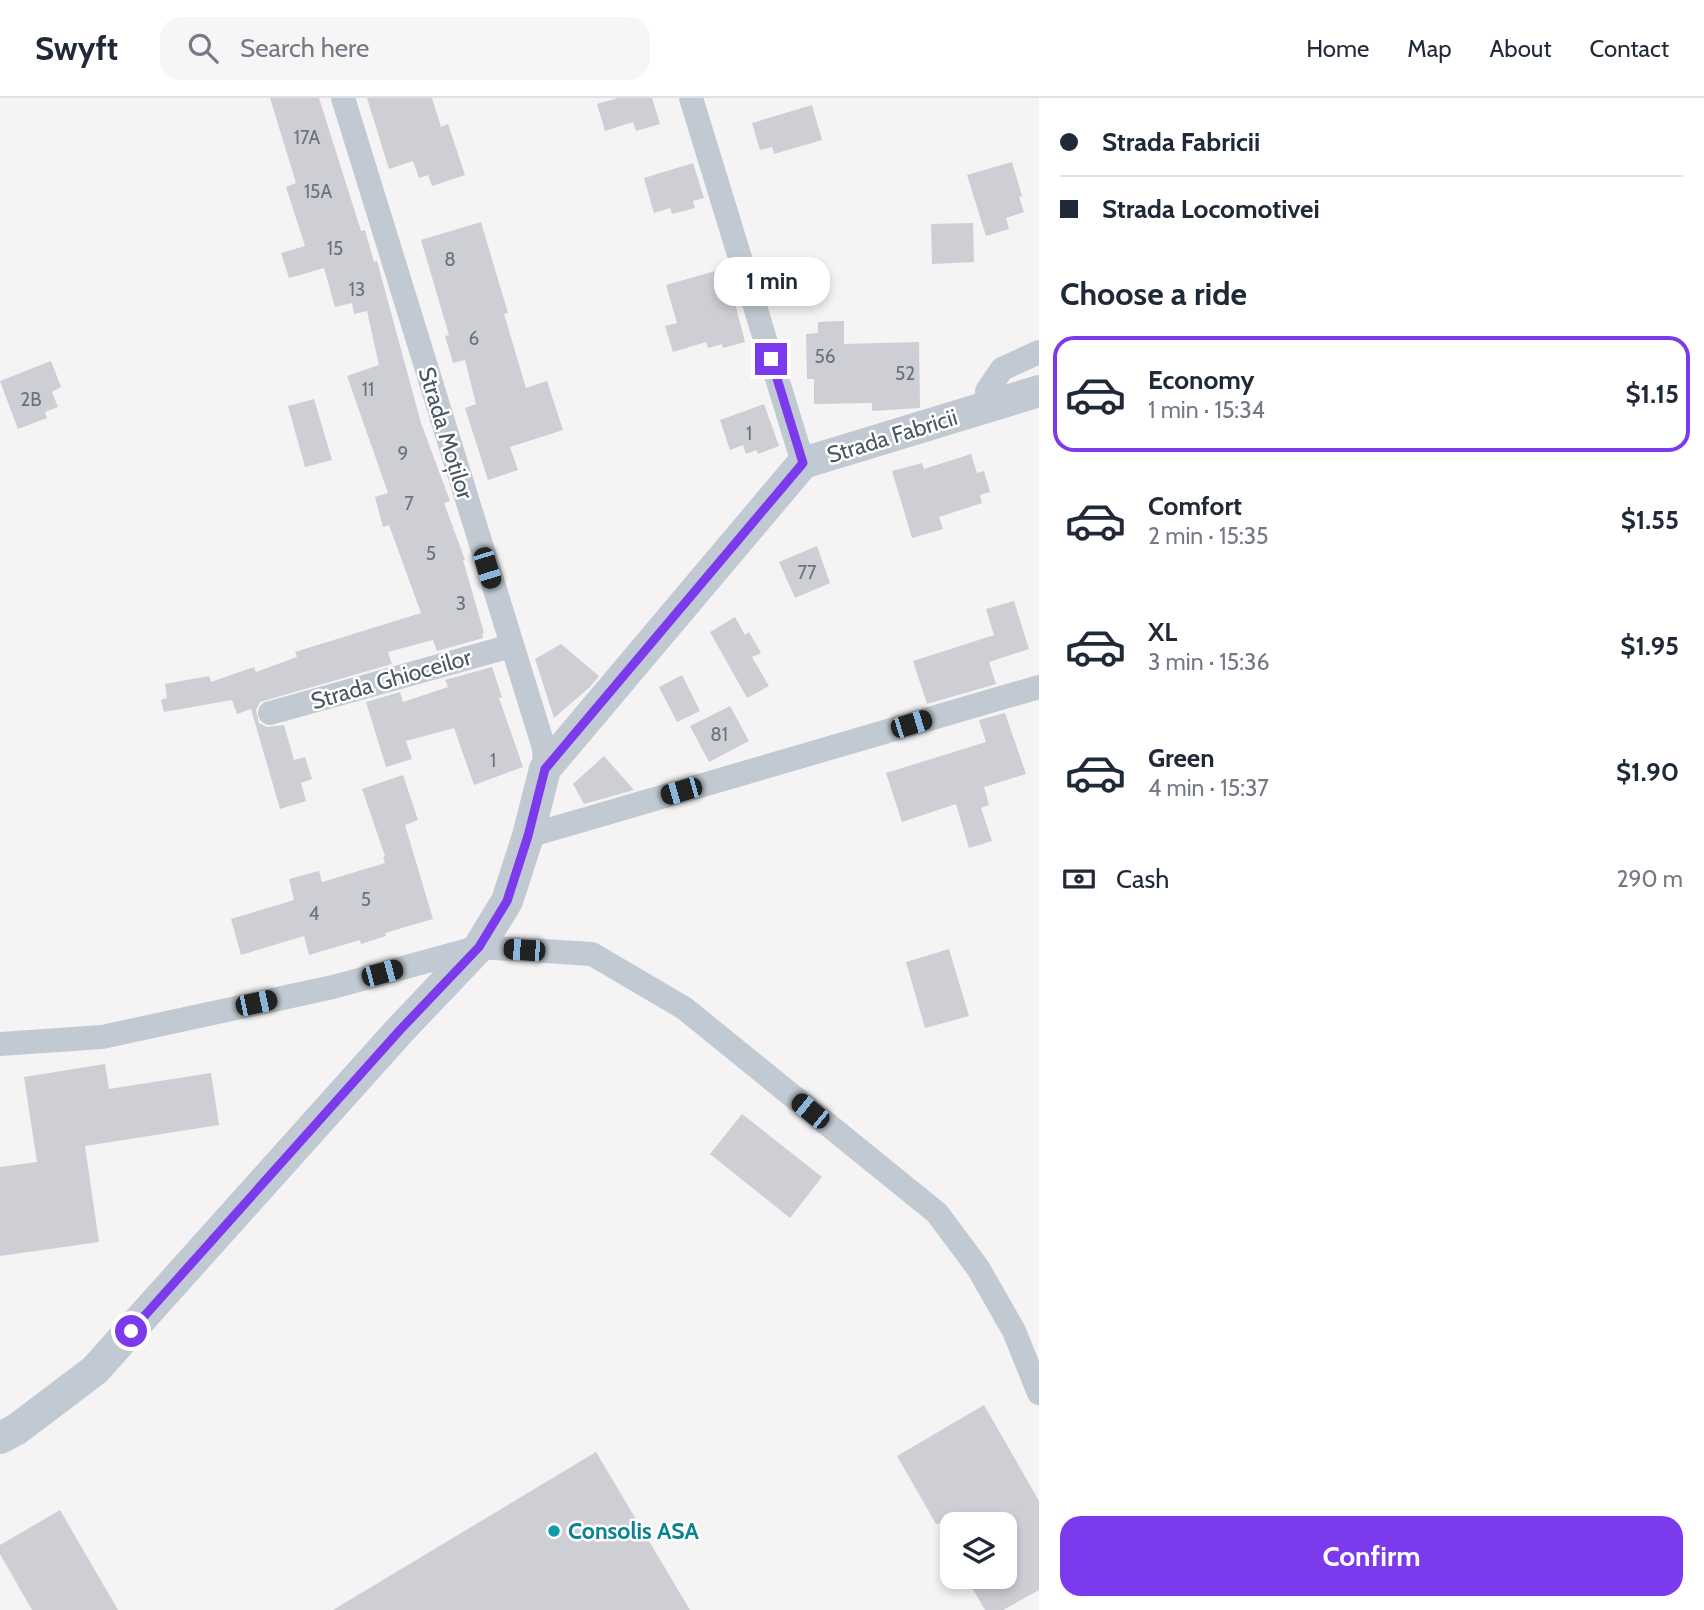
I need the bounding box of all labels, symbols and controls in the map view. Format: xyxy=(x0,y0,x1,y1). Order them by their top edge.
search box xyxy=(160,17,650,80)
text: Swyft xyxy=(35,28,118,68)
icon: search xyxy=(184,29,222,67)
text: Search here xyxy=(240,32,369,64)
text: Home xyxy=(1306,34,1369,63)
text: Map xyxy=(1407,34,1452,63)
text: About xyxy=(1490,34,1552,63)
text: Contact xyxy=(1590,34,1669,63)
house number: 17A xyxy=(294,126,321,149)
text: Strada Fabricii xyxy=(1102,126,1260,158)
house number: 15A xyxy=(304,180,332,203)
text: Strada Locomotivei xyxy=(1102,193,1320,225)
house number: 15 xyxy=(327,237,343,260)
house number: 8 xyxy=(444,248,456,271)
callout: 1 min xyxy=(713,258,829,306)
text: 1 min xyxy=(746,267,798,295)
text: Choose a ride xyxy=(1060,274,1247,313)
house number: 13 xyxy=(349,278,365,301)
house number: 6 xyxy=(469,327,479,350)
route end xyxy=(755,343,787,375)
house number: 56 xyxy=(814,345,836,368)
house number: 52 xyxy=(895,362,915,385)
street label: Strada Moților xyxy=(412,363,480,504)
icon: car xyxy=(1064,363,1127,426)
text: Economy xyxy=(1148,364,1254,396)
house number: 11 xyxy=(362,378,374,401)
text: $1.15 xyxy=(1625,378,1679,410)
house number: 2B xyxy=(20,388,42,411)
text: 1 min · 15:34 xyxy=(1148,396,1265,424)
street label: Strada Fabricii xyxy=(823,403,961,469)
house number: 1 xyxy=(746,422,752,445)
house number: 9 xyxy=(398,442,408,465)
icon: car xyxy=(1064,489,1127,552)
text: Comfort xyxy=(1148,490,1242,522)
house number: 7 xyxy=(404,492,414,515)
text: $1.55 xyxy=(1621,504,1679,536)
text: 2 min · 15:35 xyxy=(1148,522,1269,550)
house number: 5 xyxy=(426,542,436,565)
car xyxy=(471,545,504,591)
house number: 77 xyxy=(797,561,817,584)
house number: 3 xyxy=(456,592,466,615)
icon: car xyxy=(1064,615,1127,678)
text: XL xyxy=(1148,616,1177,648)
text: $1.95 xyxy=(1620,630,1679,662)
street label: Strada Ghioceilor xyxy=(308,643,475,715)
text: 3 min · 15:36 xyxy=(1148,648,1270,676)
car xyxy=(888,708,935,740)
house number: 81 xyxy=(710,723,728,746)
icon: car xyxy=(1064,741,1127,804)
text: Green xyxy=(1148,742,1215,774)
house number: 1 xyxy=(490,749,496,772)
text: $1.90 xyxy=(1616,756,1679,788)
text: 4 min · 15:37 xyxy=(1148,774,1269,802)
car xyxy=(658,775,705,807)
icon: cash xyxy=(1060,860,1098,898)
text: Cash xyxy=(1116,863,1169,895)
text: 290 m xyxy=(1616,865,1683,893)
house number: 5 xyxy=(361,888,371,911)
house number: 4 xyxy=(309,902,320,925)
car xyxy=(503,938,546,962)
car xyxy=(359,957,406,989)
car xyxy=(234,988,279,1018)
car xyxy=(788,1090,833,1132)
route start xyxy=(115,1315,147,1347)
map controls xyxy=(940,1512,1017,1589)
button: layers xyxy=(940,1512,1017,1589)
button: Confirm xyxy=(1060,1516,1683,1596)
place label: Consolis ASA xyxy=(568,1517,700,1545)
marker: Consolis ASA xyxy=(546,1523,562,1539)

